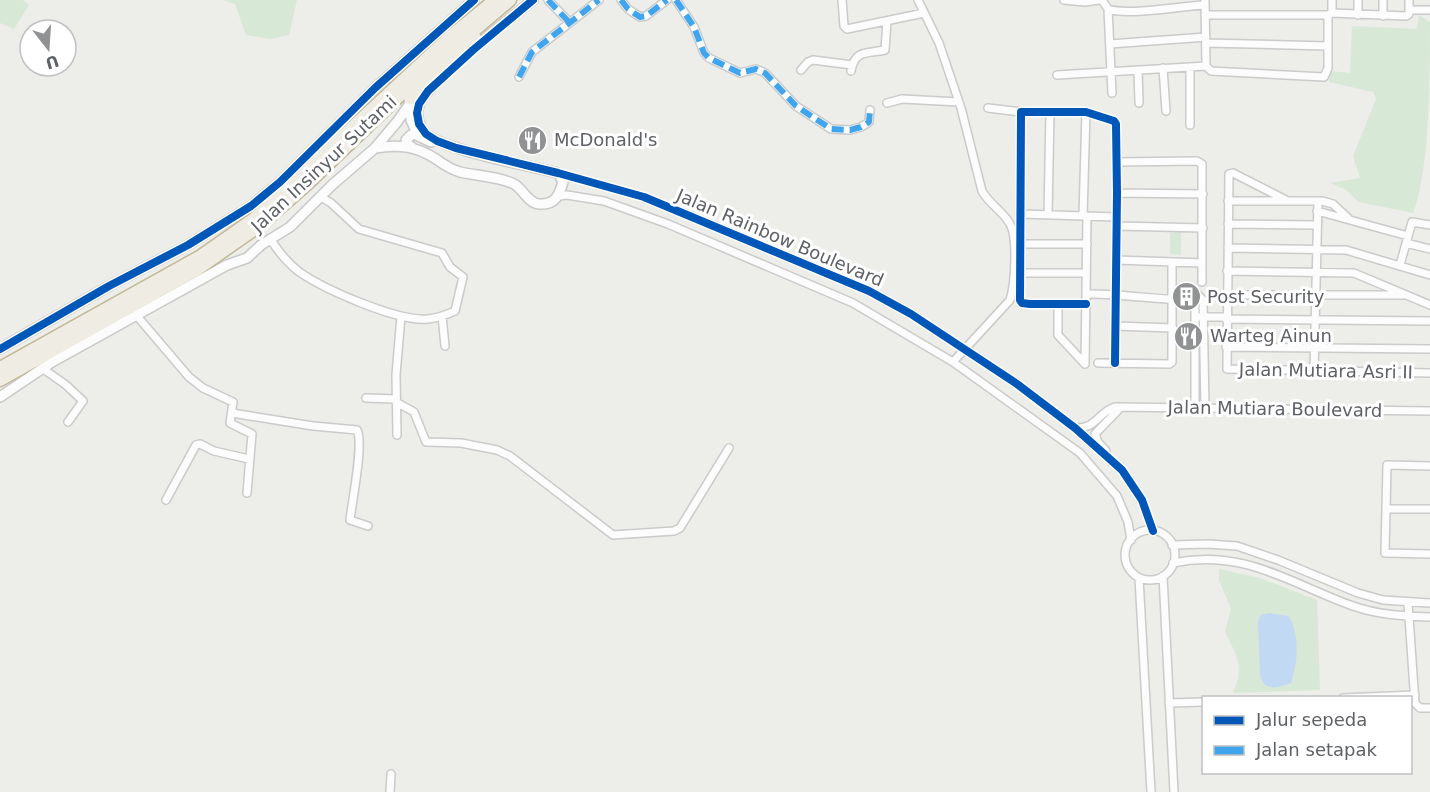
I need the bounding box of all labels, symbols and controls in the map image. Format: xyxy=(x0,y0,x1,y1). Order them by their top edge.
north arrow xyxy=(18,18,78,78)
text: U xyxy=(43,51,61,73)
street label: Jalan Insinyur Sutami xyxy=(246,91,401,237)
restaurant icon: McDonald's xyxy=(517,124,549,156)
place label: McDonald's xyxy=(554,129,658,150)
street label: Jalan Rainbow Boulevard xyxy=(673,184,887,291)
building icon: Post Security xyxy=(1170,281,1202,313)
place label: Post Security xyxy=(1207,286,1325,307)
restaurant icon: Warteg Ainun xyxy=(1173,320,1205,352)
place label: Warteg Ainun xyxy=(1210,325,1332,346)
street label: Jalan Mutiara Asri II xyxy=(1238,358,1413,383)
street label: Jalan Mutiara Boulevard xyxy=(1166,396,1383,421)
legend xyxy=(1202,696,1412,774)
text: Jalur sepeda xyxy=(1255,709,1367,730)
text: Jalan setapak xyxy=(1255,739,1377,760)

